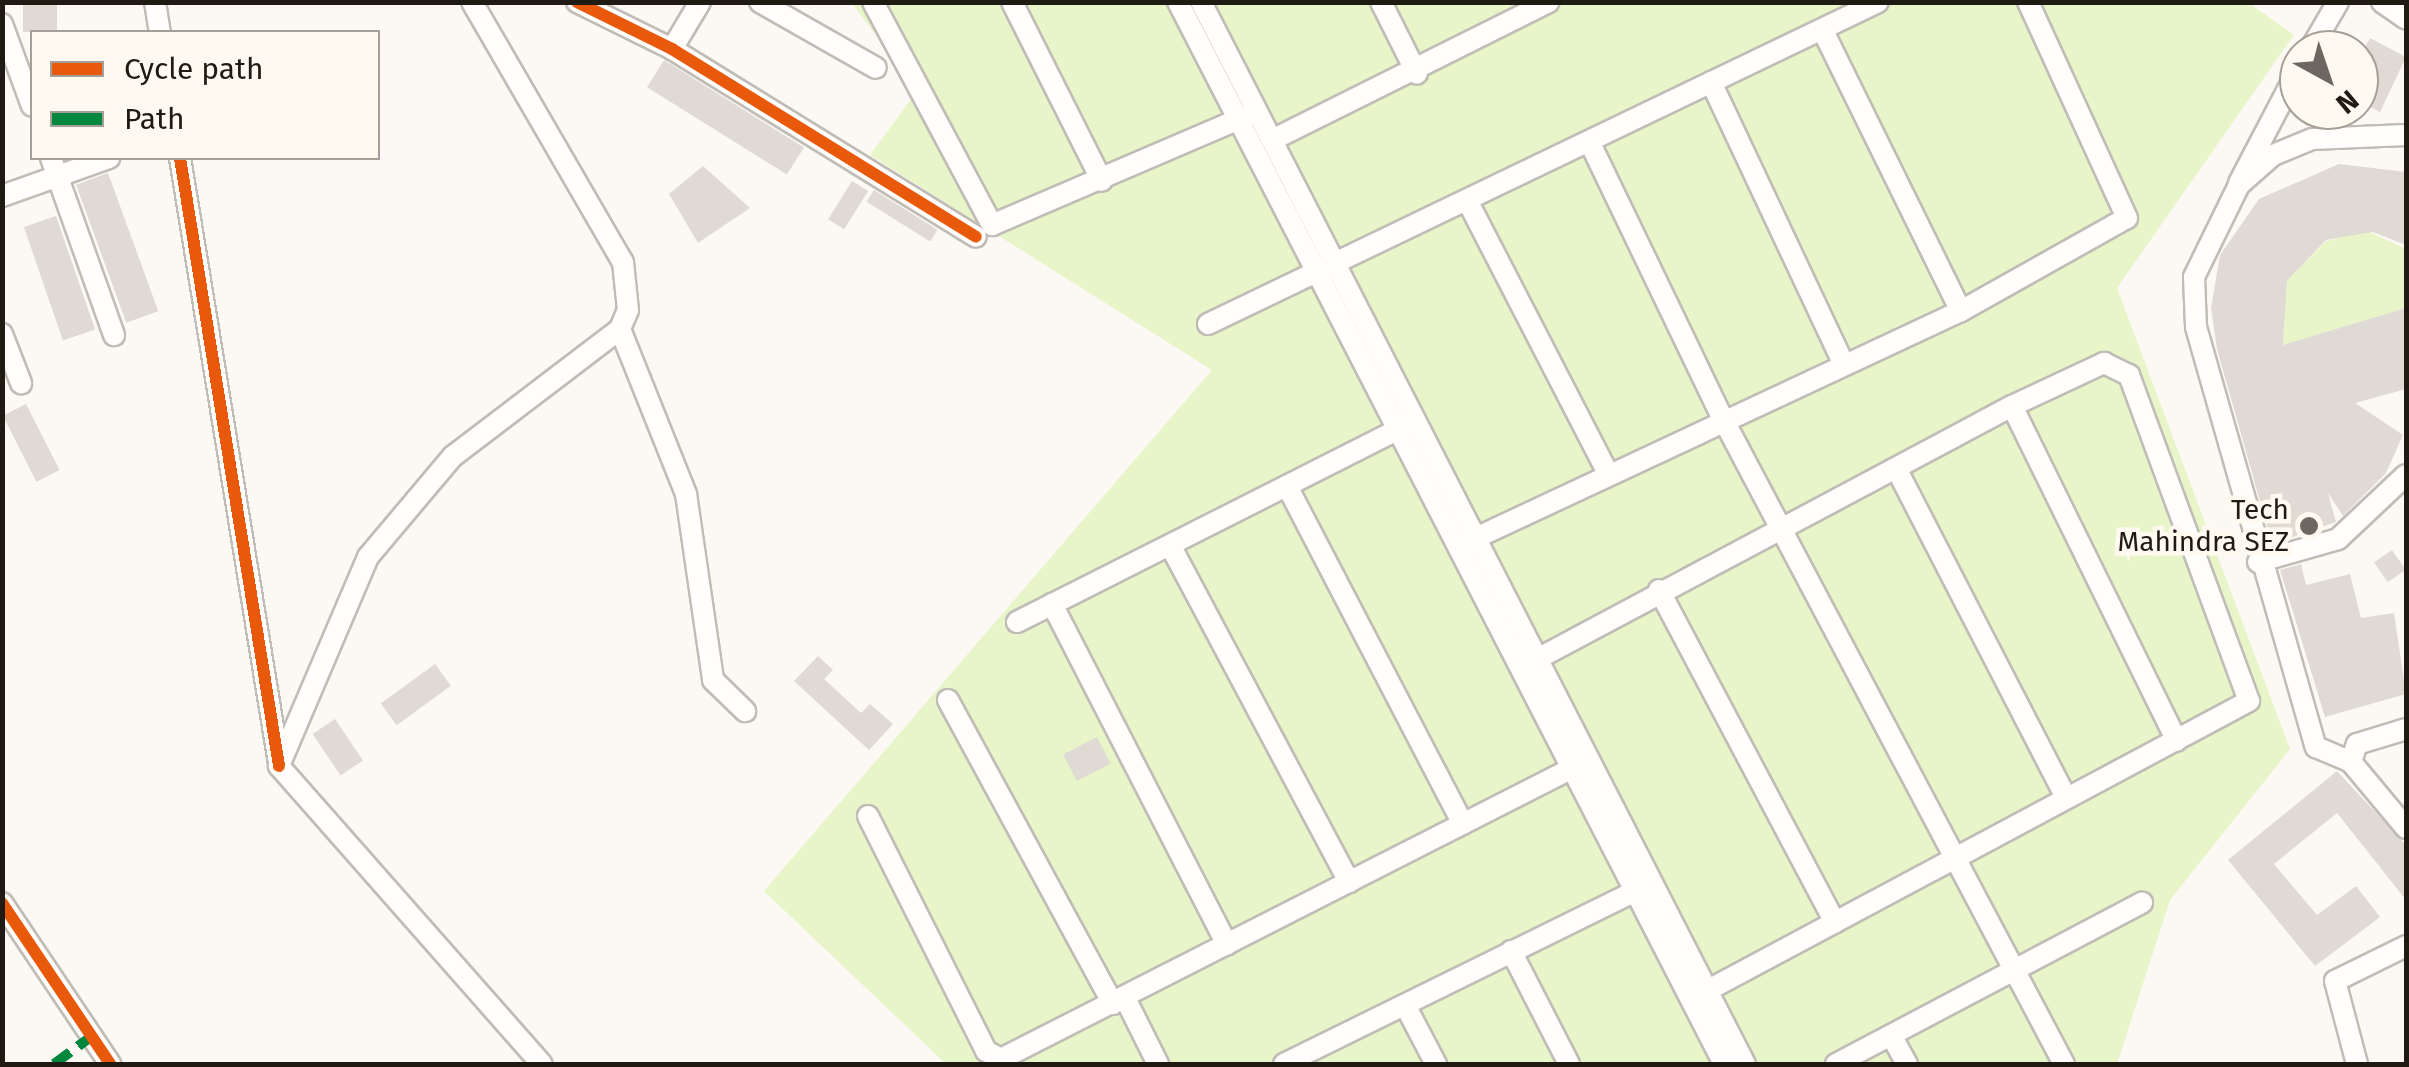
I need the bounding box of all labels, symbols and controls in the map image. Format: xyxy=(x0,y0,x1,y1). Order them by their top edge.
legend xyxy=(30,30,380,160)
north arrow xyxy=(2279,30,2379,130)
text: Cycle path xyxy=(124,51,263,87)
text: N xyxy=(2330,83,2365,120)
text: Path xyxy=(124,101,185,137)
place label: Tech Mahindra SEZ xyxy=(2117,493,2289,559)
marker: Tech Mahindra SEZ xyxy=(2298,515,2320,537)

